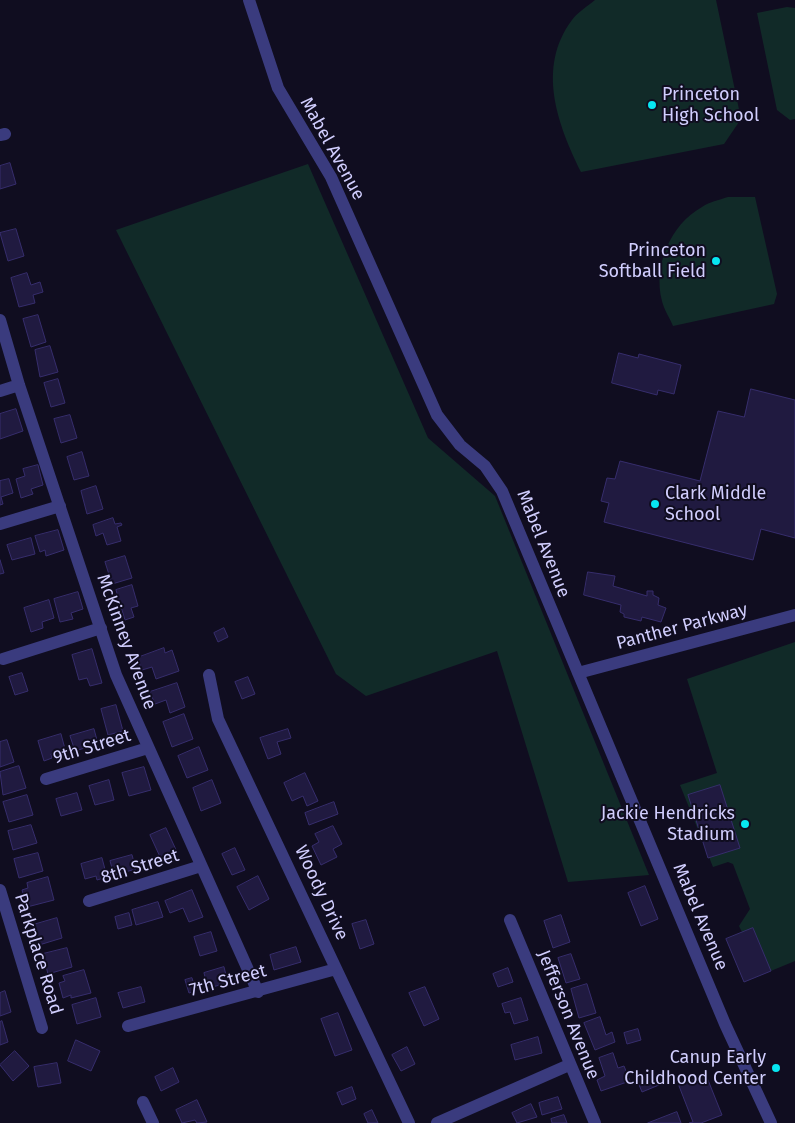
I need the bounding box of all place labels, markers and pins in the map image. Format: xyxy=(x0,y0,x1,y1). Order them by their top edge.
place label: Princeton High School xyxy=(662,84,759,126)
marker: Princeton High School xyxy=(646,99,658,111)
place label: Princeton Softball Field xyxy=(599,240,706,282)
marker: Princeton Softball Field xyxy=(710,255,722,267)
place label: Clark Middle School xyxy=(665,483,766,526)
marker: Clark Middle School xyxy=(649,498,661,510)
place label: Jackie Hendricks Stadium xyxy=(601,803,735,846)
marker: Jackie Hendricks Stadium xyxy=(739,818,751,830)
place label: Canup Early Childhood Center xyxy=(624,1047,766,1090)
marker: Canup Early Childhood Center xyxy=(770,1062,782,1074)

